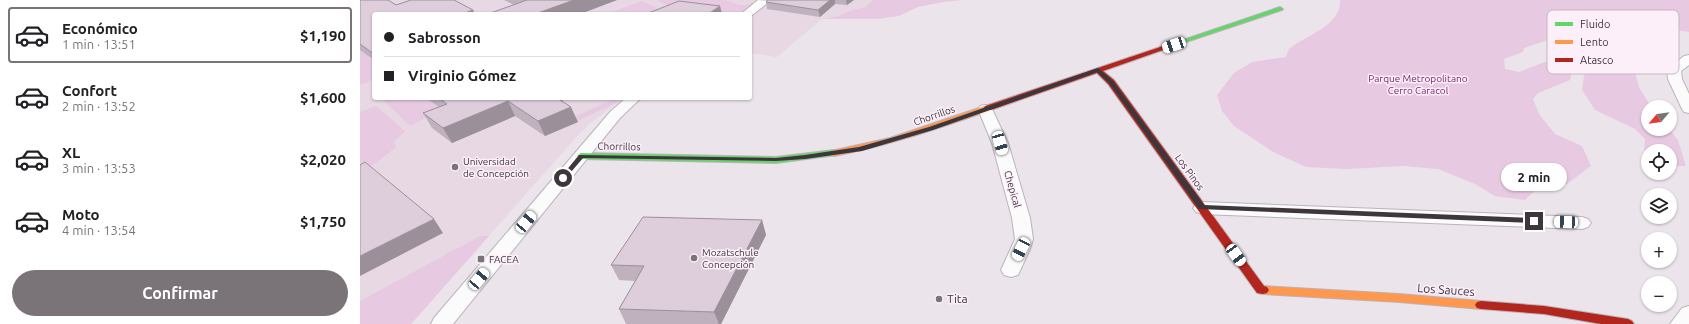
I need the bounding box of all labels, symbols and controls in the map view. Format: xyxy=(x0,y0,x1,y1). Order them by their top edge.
legend xyxy=(1547,10,1679,74)
icon: car xyxy=(14,17,50,53)
text: Fluido xyxy=(1580,18,1611,30)
text: Económico xyxy=(62,20,138,37)
text: $1,190 xyxy=(300,27,346,44)
text: Sabrosson xyxy=(408,29,481,46)
car xyxy=(1161,36,1187,54)
text: Lento xyxy=(1580,36,1609,48)
text: 1 min · 13:51 xyxy=(62,37,136,51)
text: Atasco xyxy=(1580,54,1613,66)
text: Virginio Gómez xyxy=(408,67,516,84)
park label: Parque Metropolitano Cerro Caracol xyxy=(1368,73,1468,96)
icon: car xyxy=(14,79,50,115)
text: Confort xyxy=(62,82,117,99)
text: $1,600 xyxy=(300,89,346,106)
text: 2 min · 13:52 xyxy=(62,99,136,113)
north arrow xyxy=(1641,100,1677,136)
map controls xyxy=(1641,100,1677,312)
street label: Chorrillos xyxy=(912,103,956,128)
car xyxy=(991,130,1009,156)
icon: car xyxy=(14,141,50,177)
street label: Chorrillos xyxy=(597,141,641,152)
text: XL xyxy=(62,144,80,161)
button: locate xyxy=(1641,144,1677,180)
text: $2,020 xyxy=(300,151,346,168)
street label: Los Pinos xyxy=(1173,152,1206,192)
place label: Universidad de Concepción xyxy=(463,156,529,179)
text: 3 min · 13:53 xyxy=(62,161,136,175)
marker: Universidad de Concepción xyxy=(450,162,460,172)
callout: 2 min xyxy=(1501,163,1567,191)
route start xyxy=(554,169,572,187)
street label: Chepical xyxy=(1002,169,1023,209)
text: 2 min xyxy=(1518,170,1550,184)
button: layers xyxy=(1641,188,1677,224)
icon: car xyxy=(14,203,50,239)
text: Moto xyxy=(62,206,100,223)
car xyxy=(514,209,538,235)
route end xyxy=(1525,212,1543,230)
text: $1,750 xyxy=(300,213,346,230)
car xyxy=(1554,216,1578,228)
text: 4 min · 13:54 xyxy=(62,223,136,237)
button: + xyxy=(1641,232,1677,268)
car xyxy=(1010,236,1032,262)
car xyxy=(1224,242,1248,268)
place label: Mozatschule Concepción xyxy=(702,247,759,270)
marker: Mozatschule Concepción xyxy=(689,253,699,263)
marker: FACEA xyxy=(476,254,486,264)
place label: FACEA xyxy=(489,254,519,265)
car xyxy=(467,266,491,292)
button: Confirmar xyxy=(12,270,348,316)
button: − xyxy=(1641,276,1677,312)
street label: Los Sauces xyxy=(1417,281,1475,298)
place label: Tita xyxy=(947,292,968,305)
marker: Tita xyxy=(934,294,944,304)

